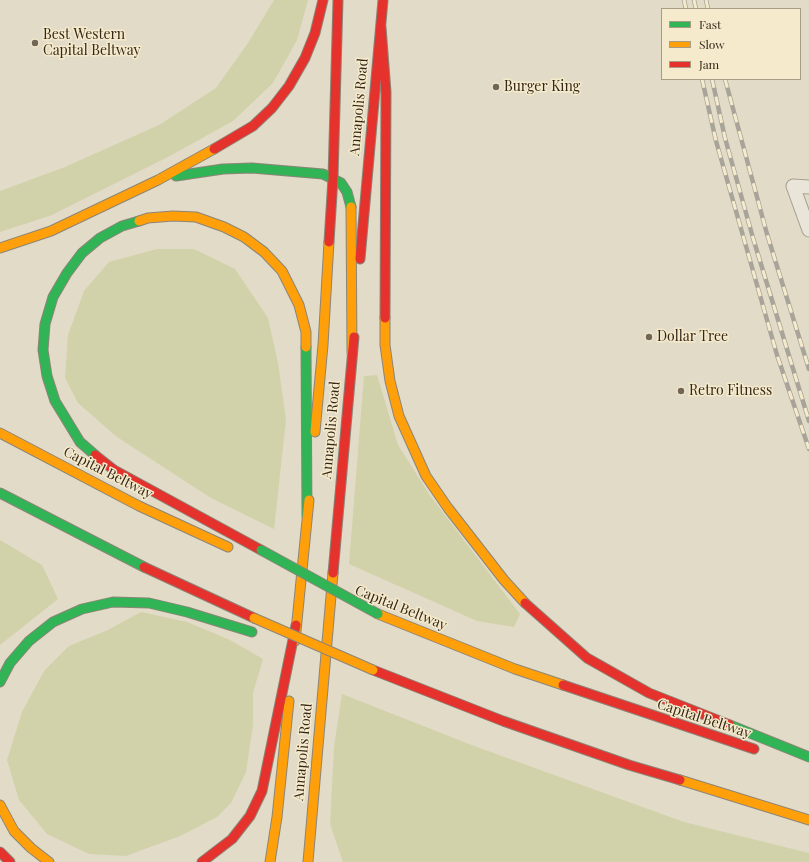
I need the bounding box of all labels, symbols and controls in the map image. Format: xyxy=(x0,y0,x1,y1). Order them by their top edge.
legend xyxy=(661,8,801,80)
text: Fast xyxy=(699,16,721,32)
place label: Best Western Capital Beltway xyxy=(43,27,141,60)
text: Slow xyxy=(699,36,725,52)
marker: Best Western Capital Beltway xyxy=(30,38,40,48)
text: Jam xyxy=(699,56,719,72)
street label: Annapolis Road xyxy=(346,58,372,156)
place label: Burger King xyxy=(504,79,580,95)
marker: Burger King xyxy=(491,82,501,92)
place label: Dollar Tree xyxy=(657,329,728,345)
marker: Dollar Tree xyxy=(644,332,654,342)
street label: Annapolis Road xyxy=(318,381,344,479)
place label: Retro Fitness xyxy=(689,383,772,399)
marker: Retro Fitness xyxy=(676,386,686,396)
street label: Capital Beltway xyxy=(61,443,155,503)
street label: Capital Beltway xyxy=(353,582,449,634)
street label: Capital Beltway xyxy=(655,696,753,742)
street label: Annapolis Road xyxy=(290,703,316,801)

